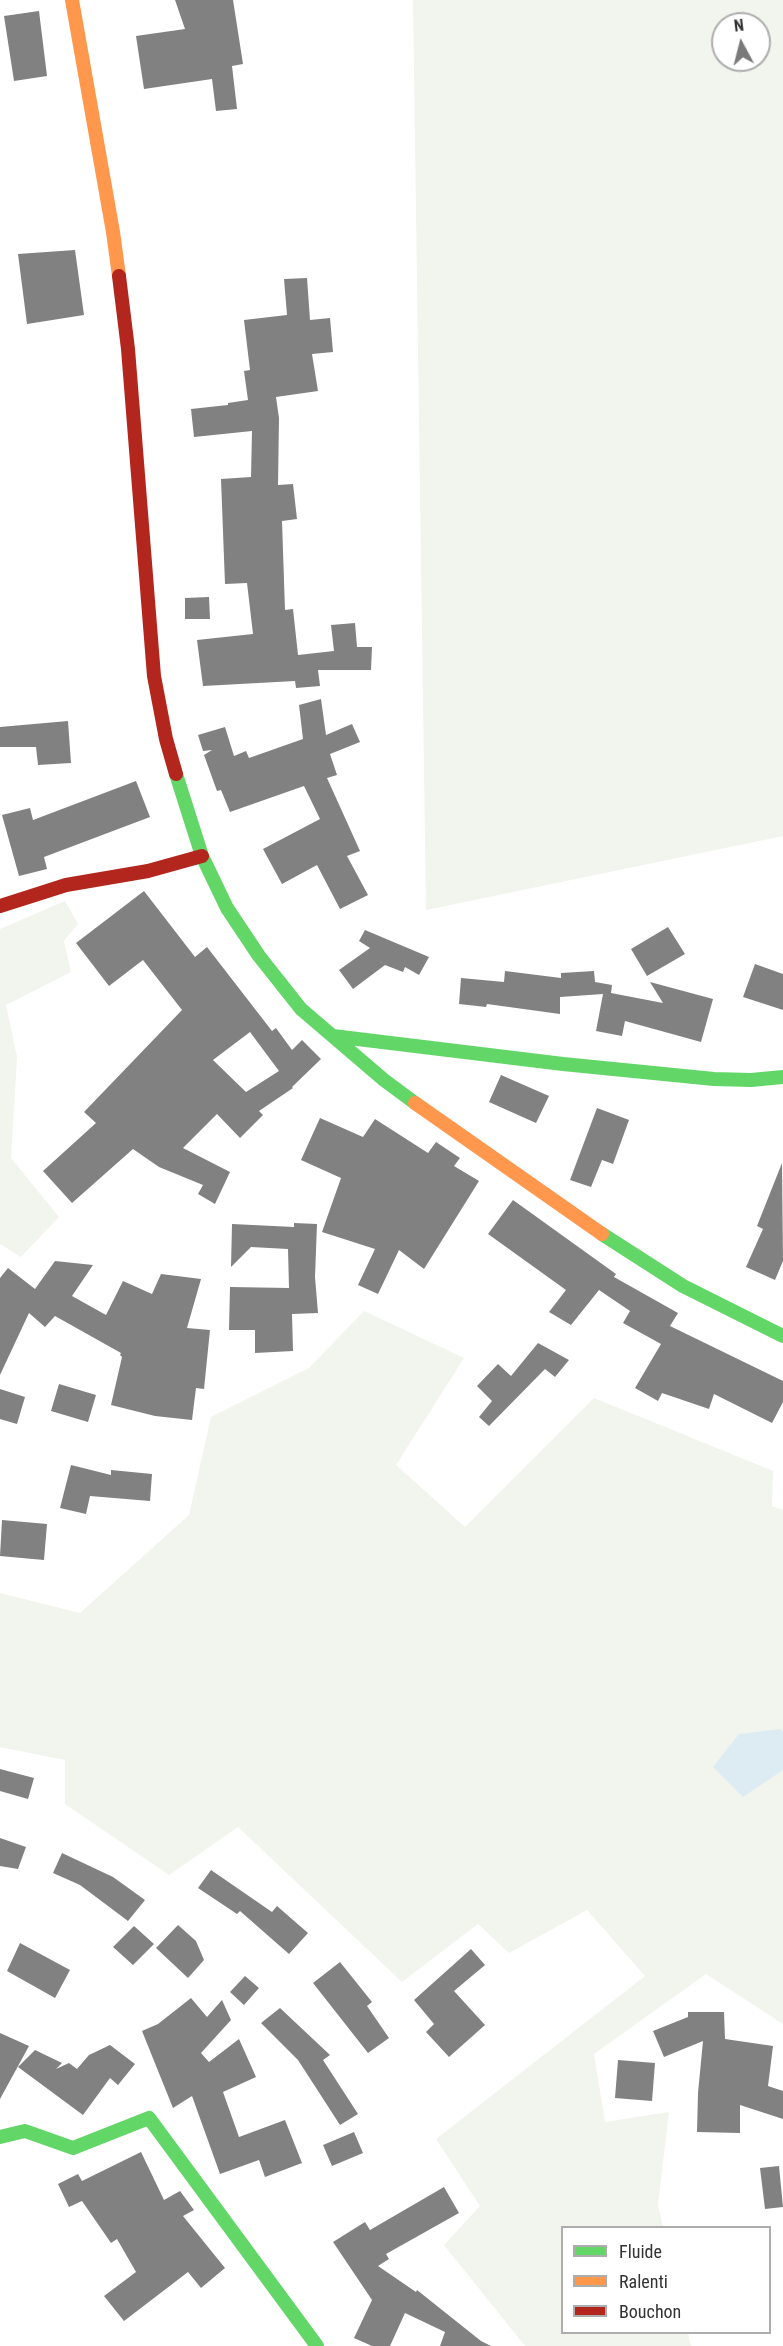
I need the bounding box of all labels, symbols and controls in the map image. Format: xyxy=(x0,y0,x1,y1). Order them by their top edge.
north arrow xyxy=(711,12,771,72)
text: N xyxy=(733,16,745,36)
legend xyxy=(561,2226,771,2334)
text: Fluide xyxy=(619,2241,662,2262)
text: Ralenti xyxy=(619,2271,668,2292)
text: Bouchon xyxy=(619,2301,681,2322)

